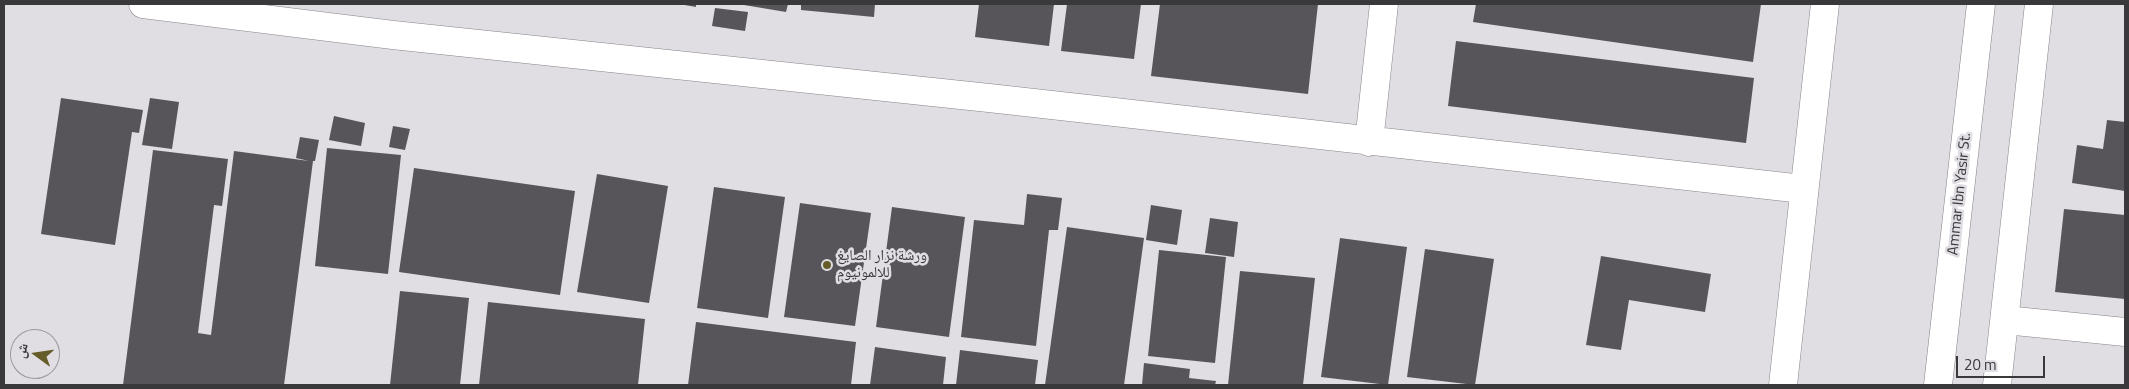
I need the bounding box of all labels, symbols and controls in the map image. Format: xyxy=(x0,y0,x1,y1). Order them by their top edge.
street label: Ammar Ibn Yasir St. xyxy=(1945,132,1975,256)
place label: ورشة نزار الصايغ للالمونيوم xyxy=(837,247,927,282)
marker: ورشة نزار الصايغ للالمونيوم xyxy=(821,259,833,271)
north arrow xyxy=(10,329,60,379)
text: ش xyxy=(9,341,33,360)
scale bar xyxy=(1959,346,2048,378)
text: 20 m xyxy=(1964,353,1997,376)

